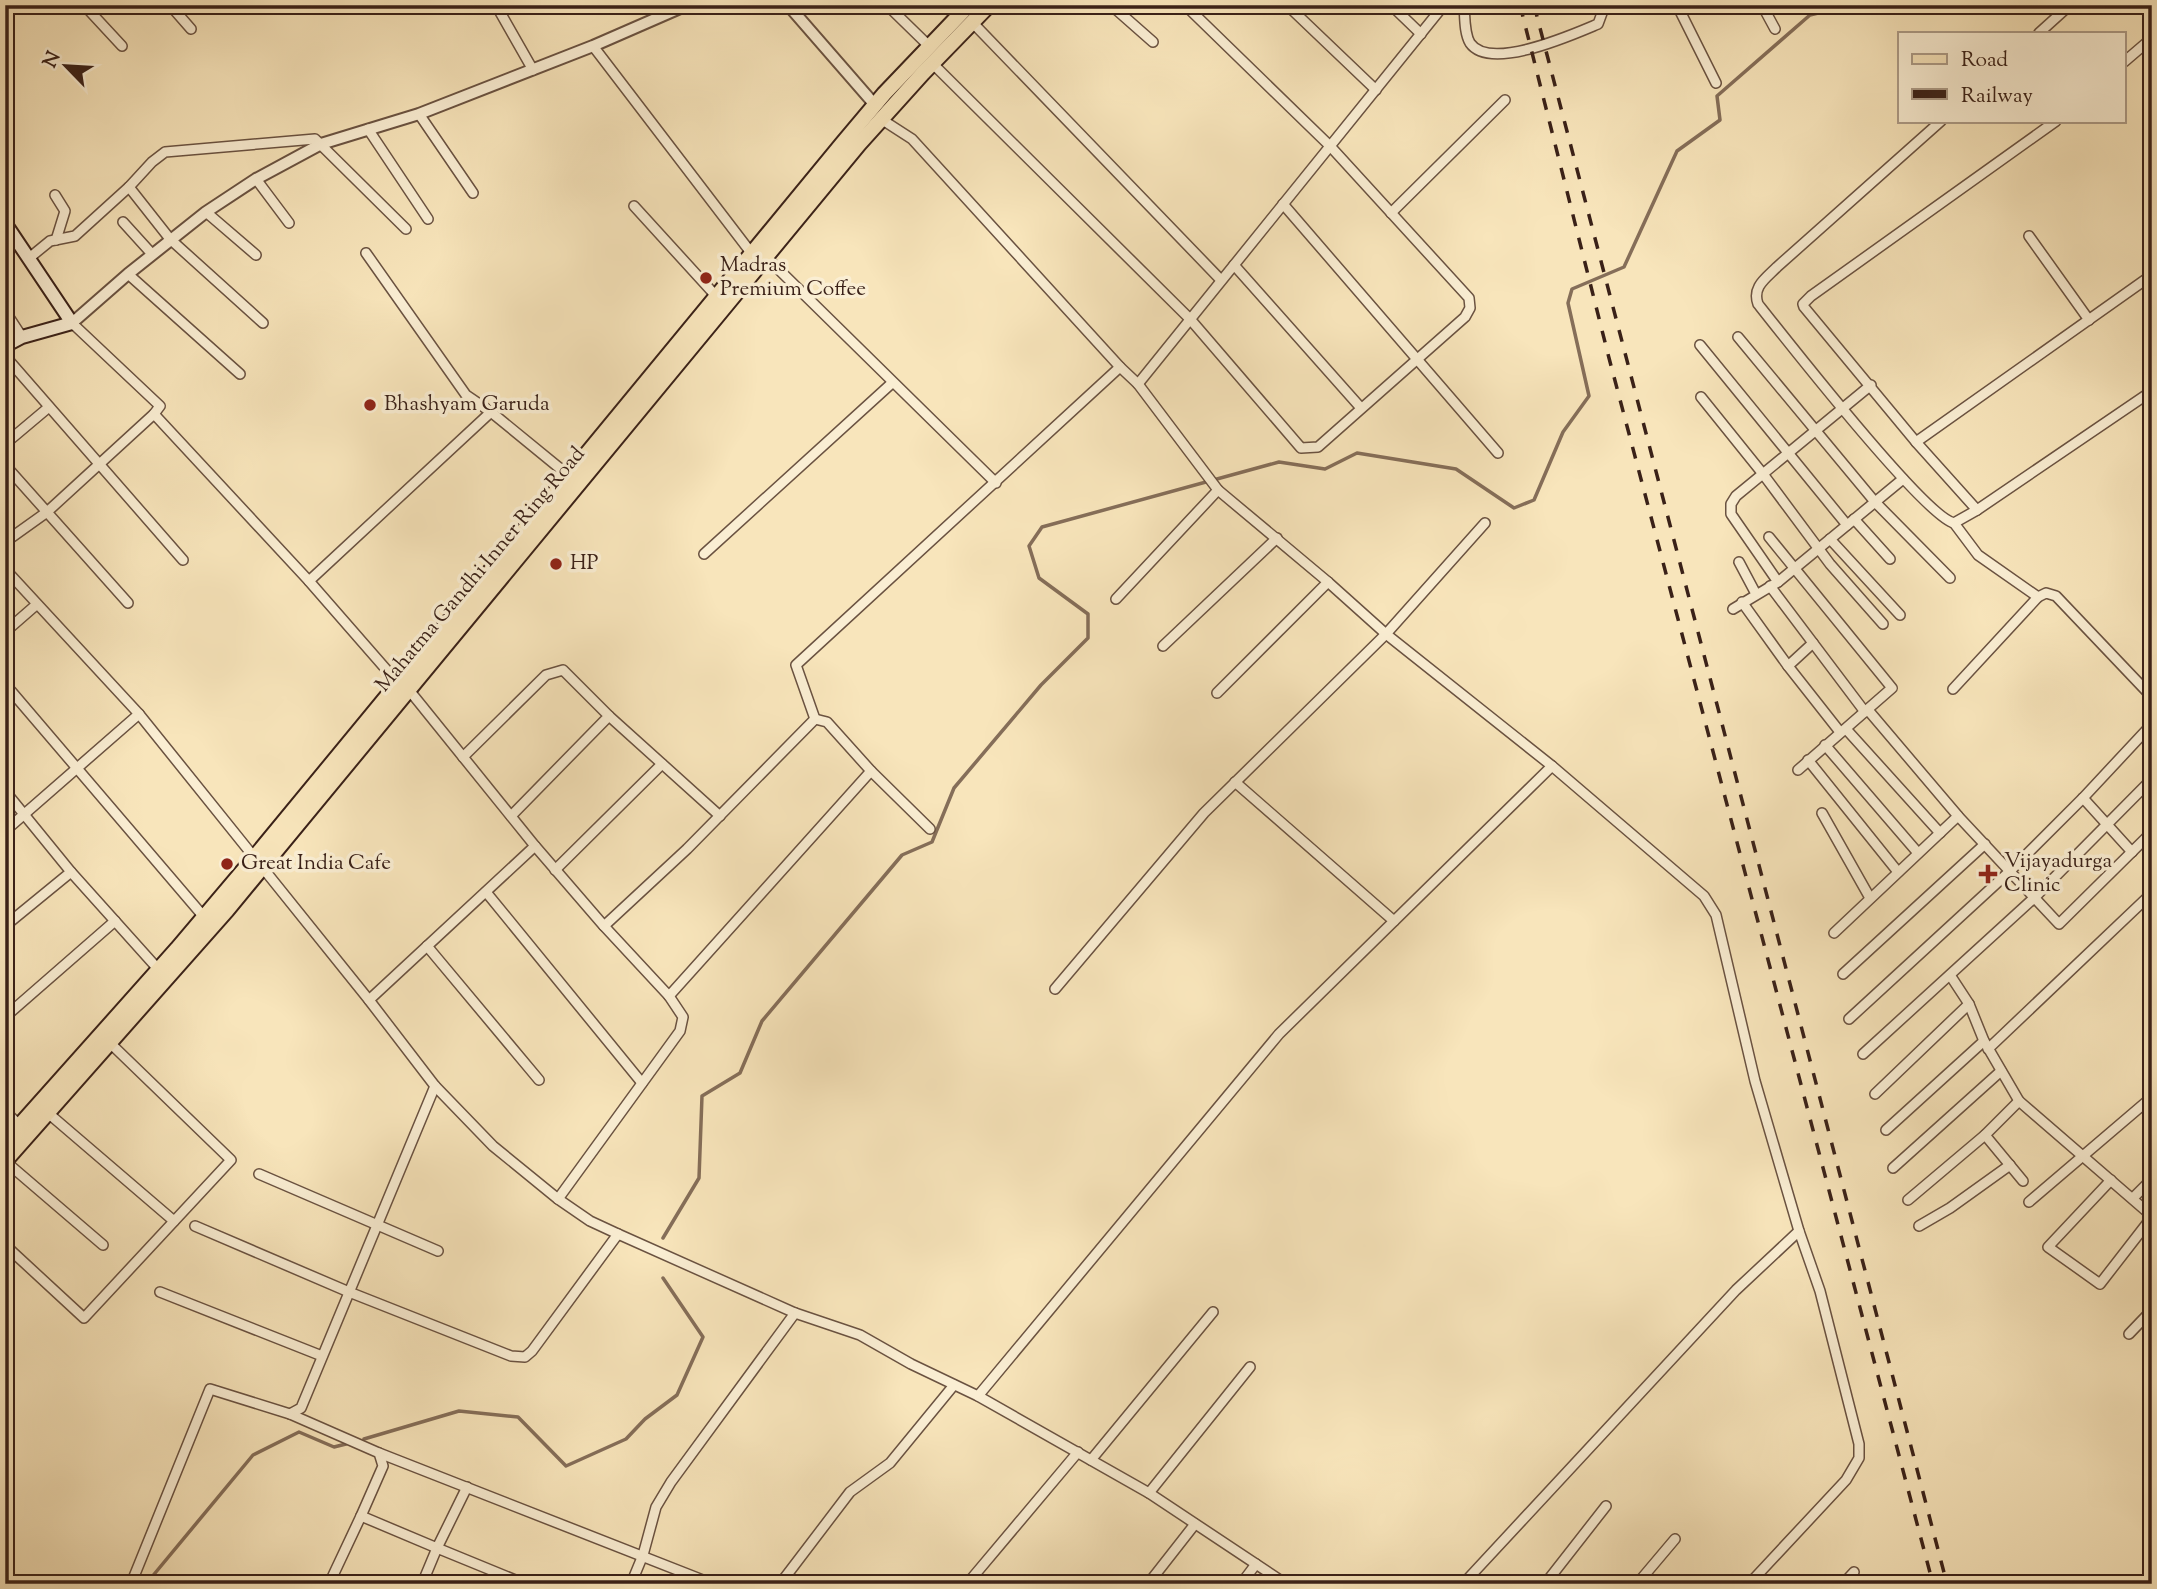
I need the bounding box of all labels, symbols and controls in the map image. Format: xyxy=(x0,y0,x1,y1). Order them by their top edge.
north arrow xyxy=(32,32,102,102)
legend xyxy=(1898,32,2126,122)
text: Road xyxy=(1961,46,2008,76)
text: N xyxy=(37,47,68,72)
text: Railway xyxy=(1961,82,2033,112)
place label: Madras Premium Coffee xyxy=(720,251,866,305)
marker: Madras Premium Coffee xyxy=(698,270,714,286)
place label: Bhashyam Garuda xyxy=(384,390,550,420)
marker: Bhashyam Garuda xyxy=(362,397,378,413)
street label: Mahatma Gandhi Inner Ring Road xyxy=(369,441,593,699)
place label: HP xyxy=(570,549,599,579)
marker: HP xyxy=(548,556,564,572)
place label: Vijayadurga Clinic xyxy=(2004,847,2113,901)
place label: Great India Cafe xyxy=(241,849,391,879)
marker: Great India Cafe xyxy=(219,856,235,872)
marker: Vijayadurga Clinic xyxy=(1978,864,1998,884)

